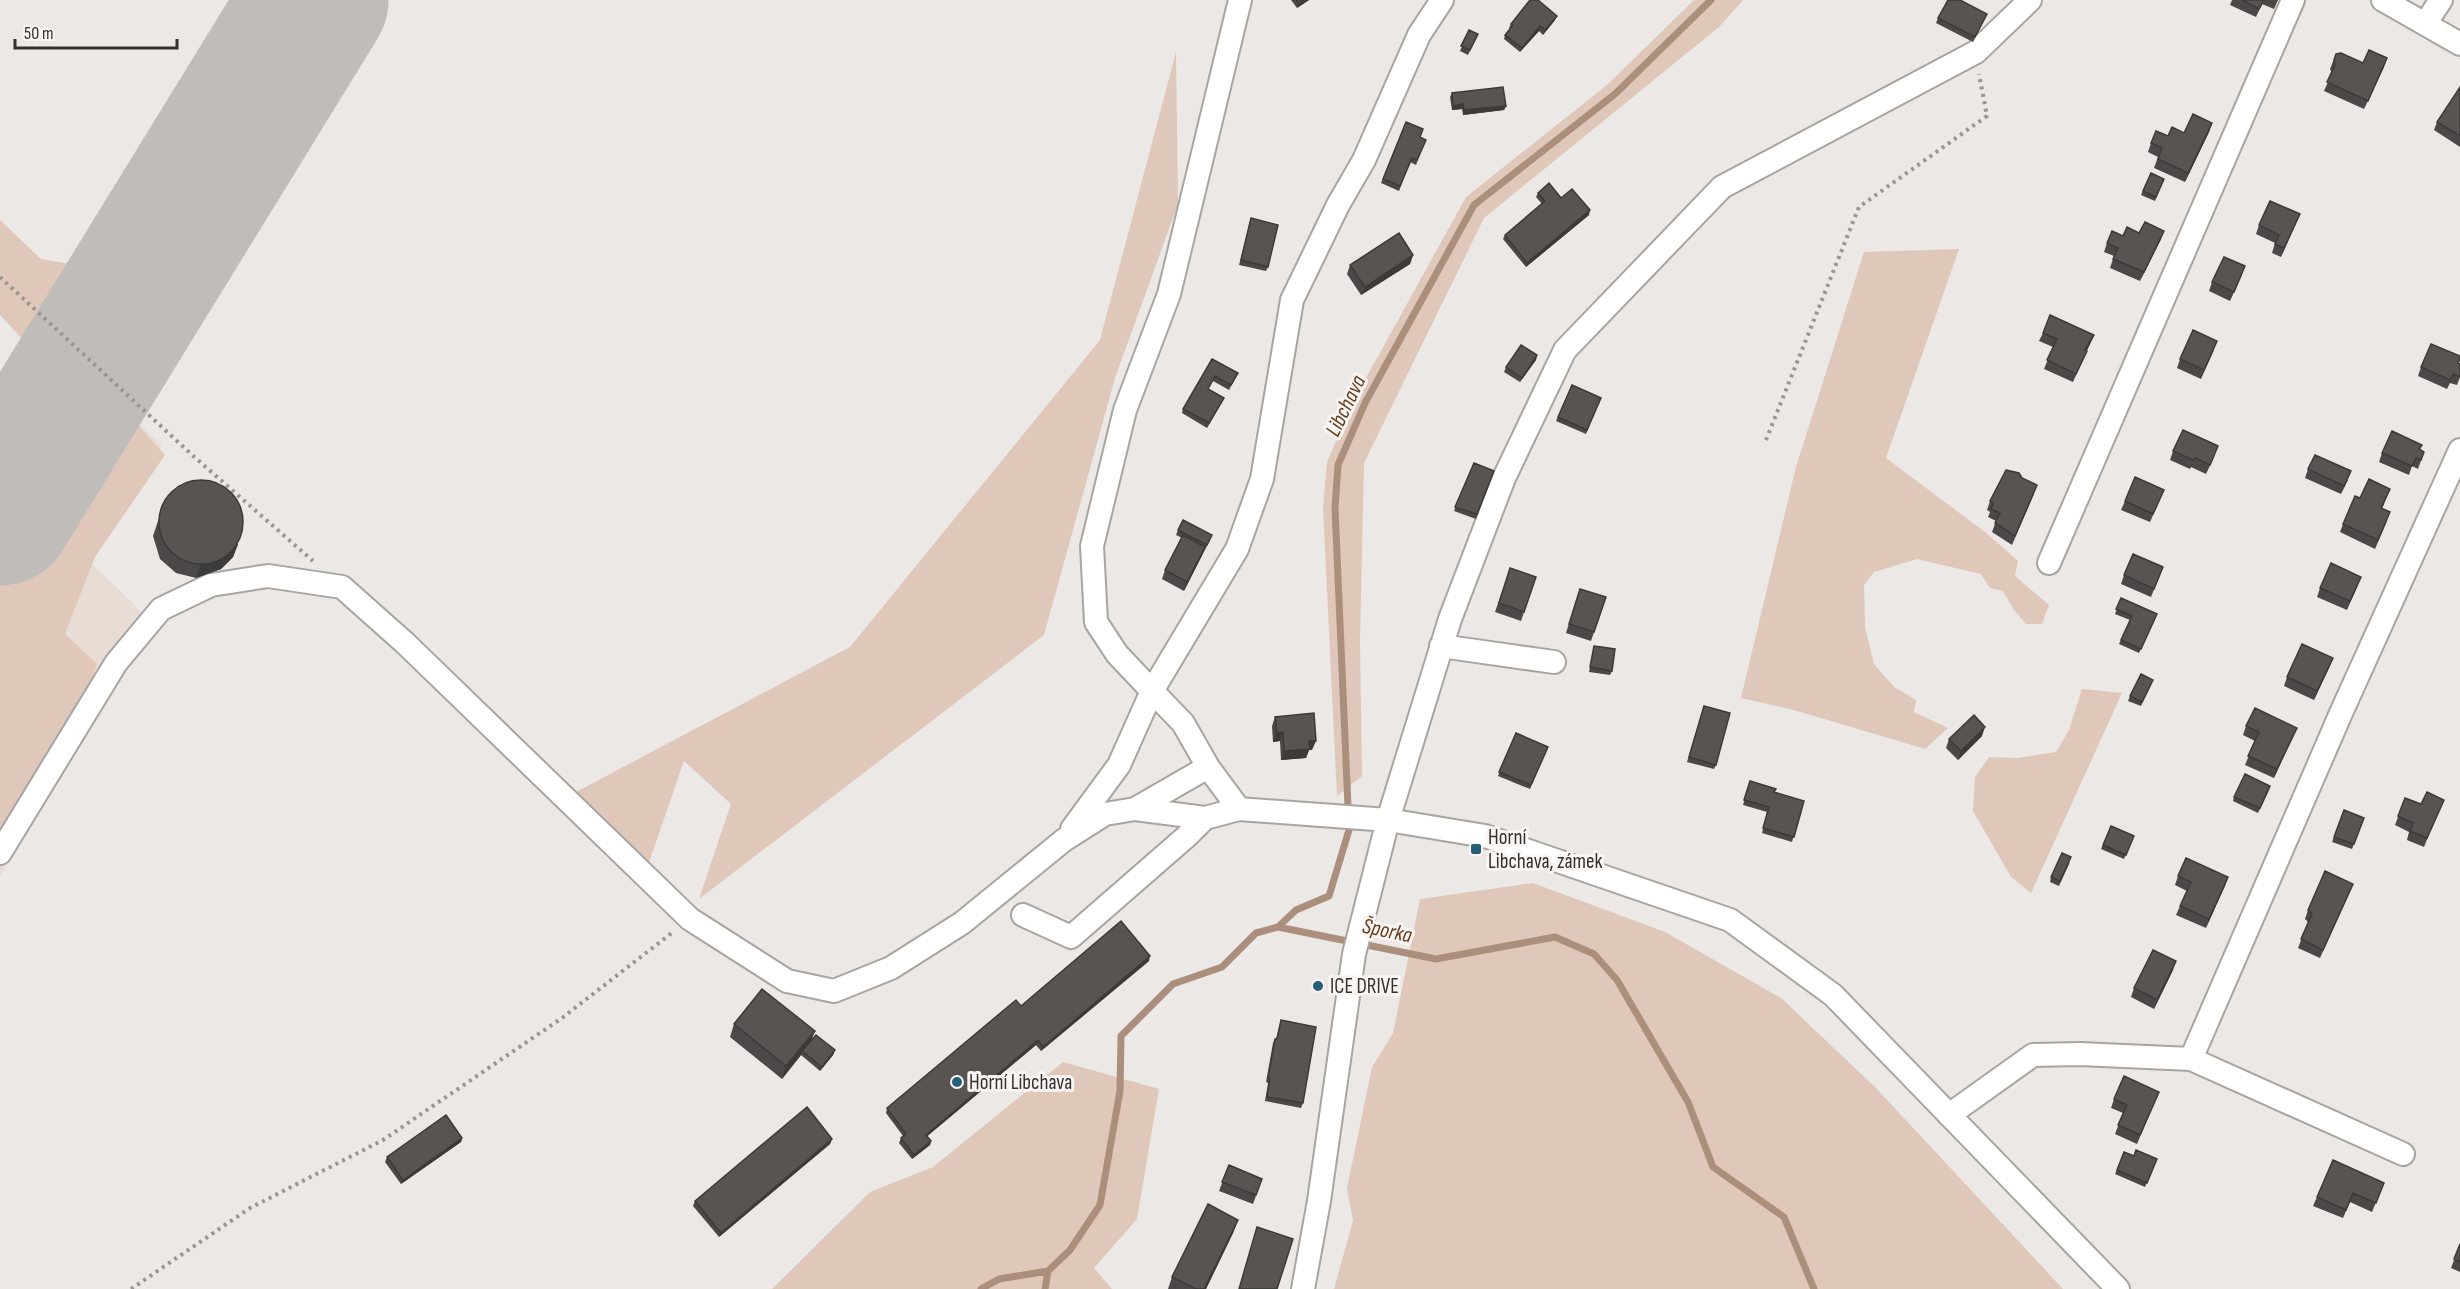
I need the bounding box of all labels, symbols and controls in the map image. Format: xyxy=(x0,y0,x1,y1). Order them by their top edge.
scale bar xyxy=(15,12,177,50)
text: 50 m xyxy=(24,23,54,44)
water label: Libchava xyxy=(1320,371,1372,441)
place label: Horní Libchava, zámek xyxy=(1488,825,1603,874)
marker: Horní Libchava, zámek xyxy=(1469,842,1483,856)
water label: Šporka xyxy=(1360,913,1414,949)
place label: ICE DRIVE xyxy=(1330,974,1399,999)
marker: ICE DRIVE xyxy=(1311,979,1325,993)
place label: Horní Libchava xyxy=(969,1070,1072,1095)
marker: Horní Libchava xyxy=(950,1075,964,1089)

